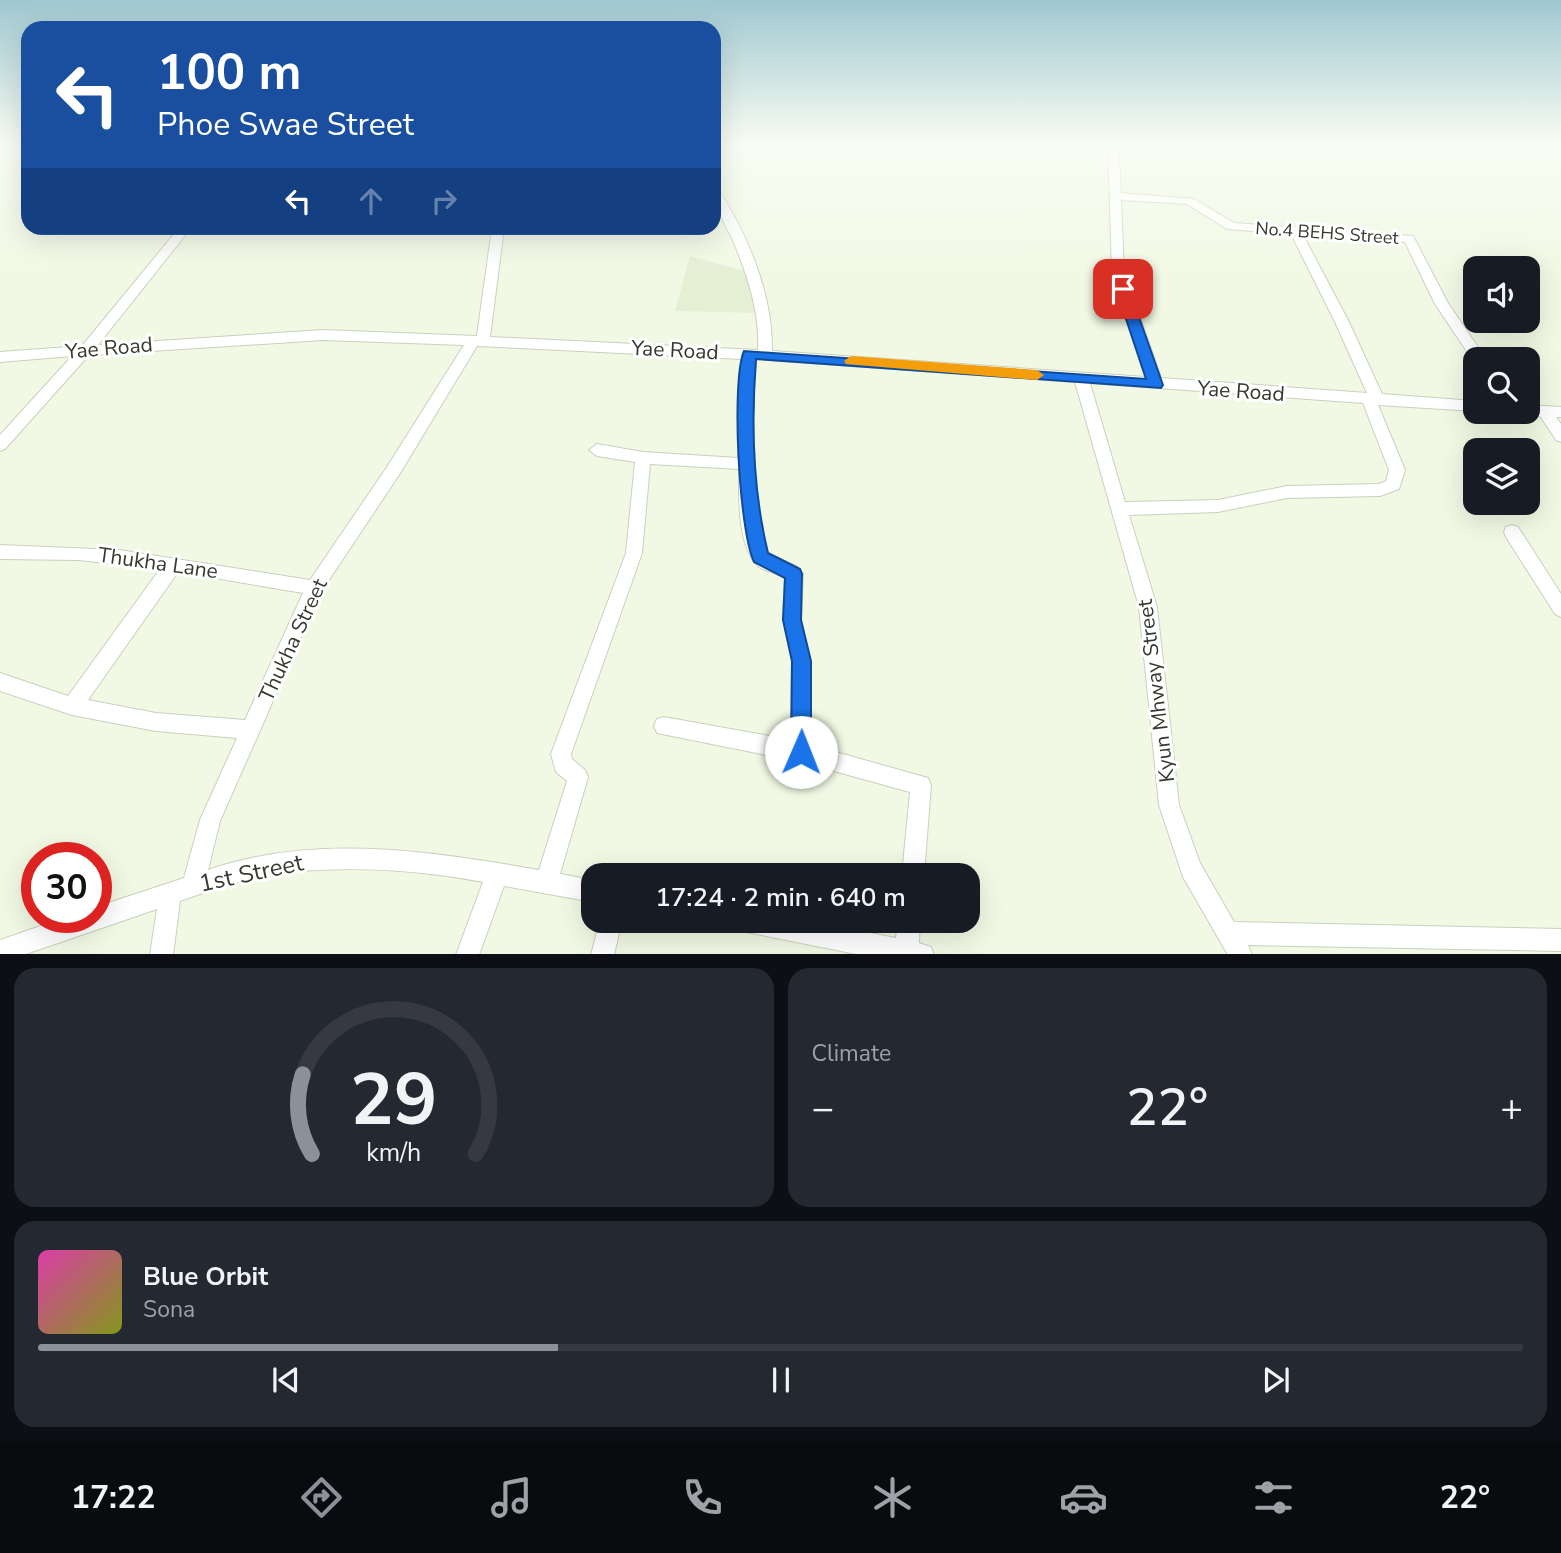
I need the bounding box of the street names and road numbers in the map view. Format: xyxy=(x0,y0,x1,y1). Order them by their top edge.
street label: No.4 BEHS Street xyxy=(1255,216,1400,250)
street label: Yae Road xyxy=(63,330,154,366)
street label: Yae Road xyxy=(630,334,719,366)
street label: Yae Road xyxy=(1195,374,1286,408)
street label: Thukha Lane xyxy=(96,541,220,585)
street label: Thukha Street xyxy=(252,573,334,706)
street label: Kyun Mhway Street xyxy=(1131,597,1181,784)
street label: 1st Street xyxy=(196,846,307,900)

